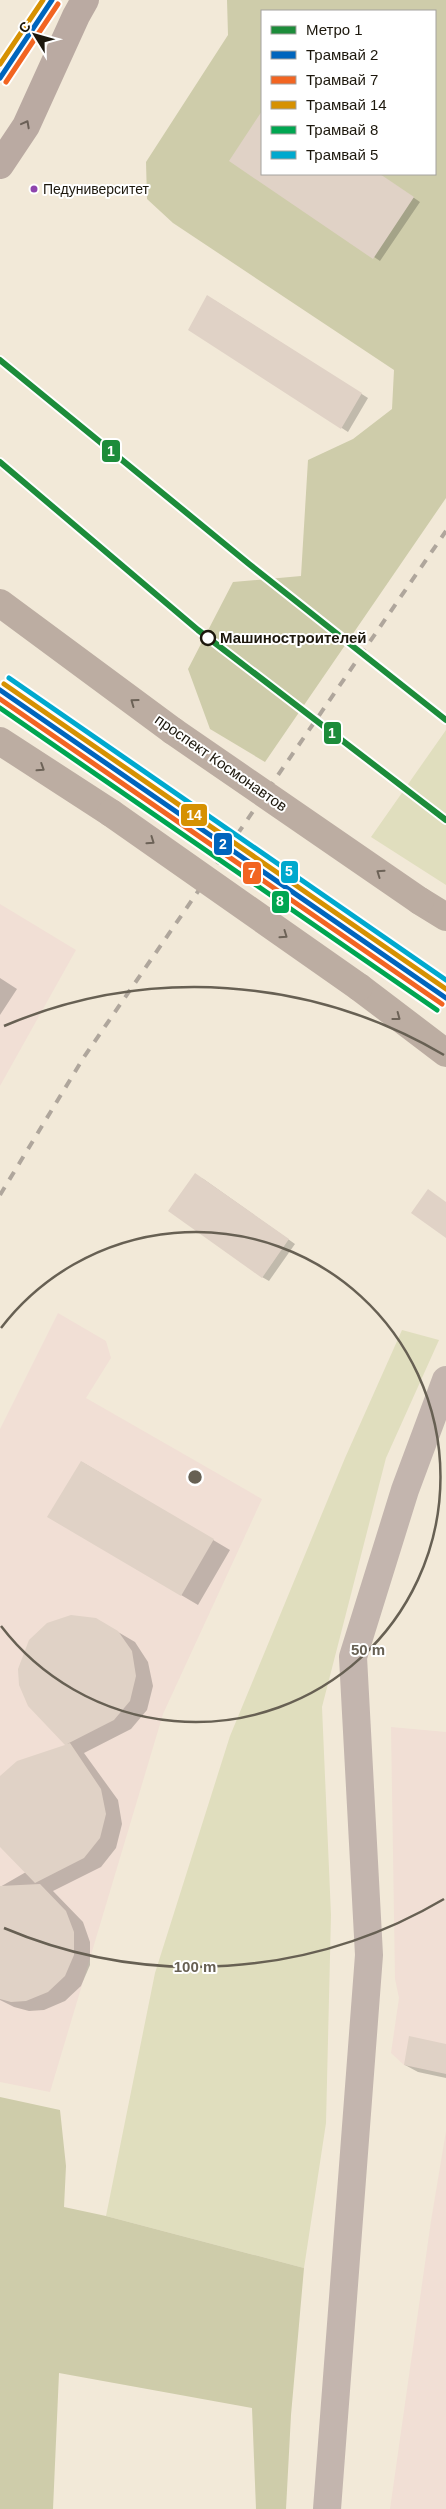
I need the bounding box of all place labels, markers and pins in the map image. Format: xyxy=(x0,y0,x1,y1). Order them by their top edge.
place label: Педуниверситет xyxy=(43,181,150,197)
marker: Педуниверситет xyxy=(29,184,39,194)
place label: Машиностроителей xyxy=(220,629,367,646)
marker: Машиностроителей xyxy=(200,630,216,646)
centre of rings xyxy=(186,1468,204,1486)

